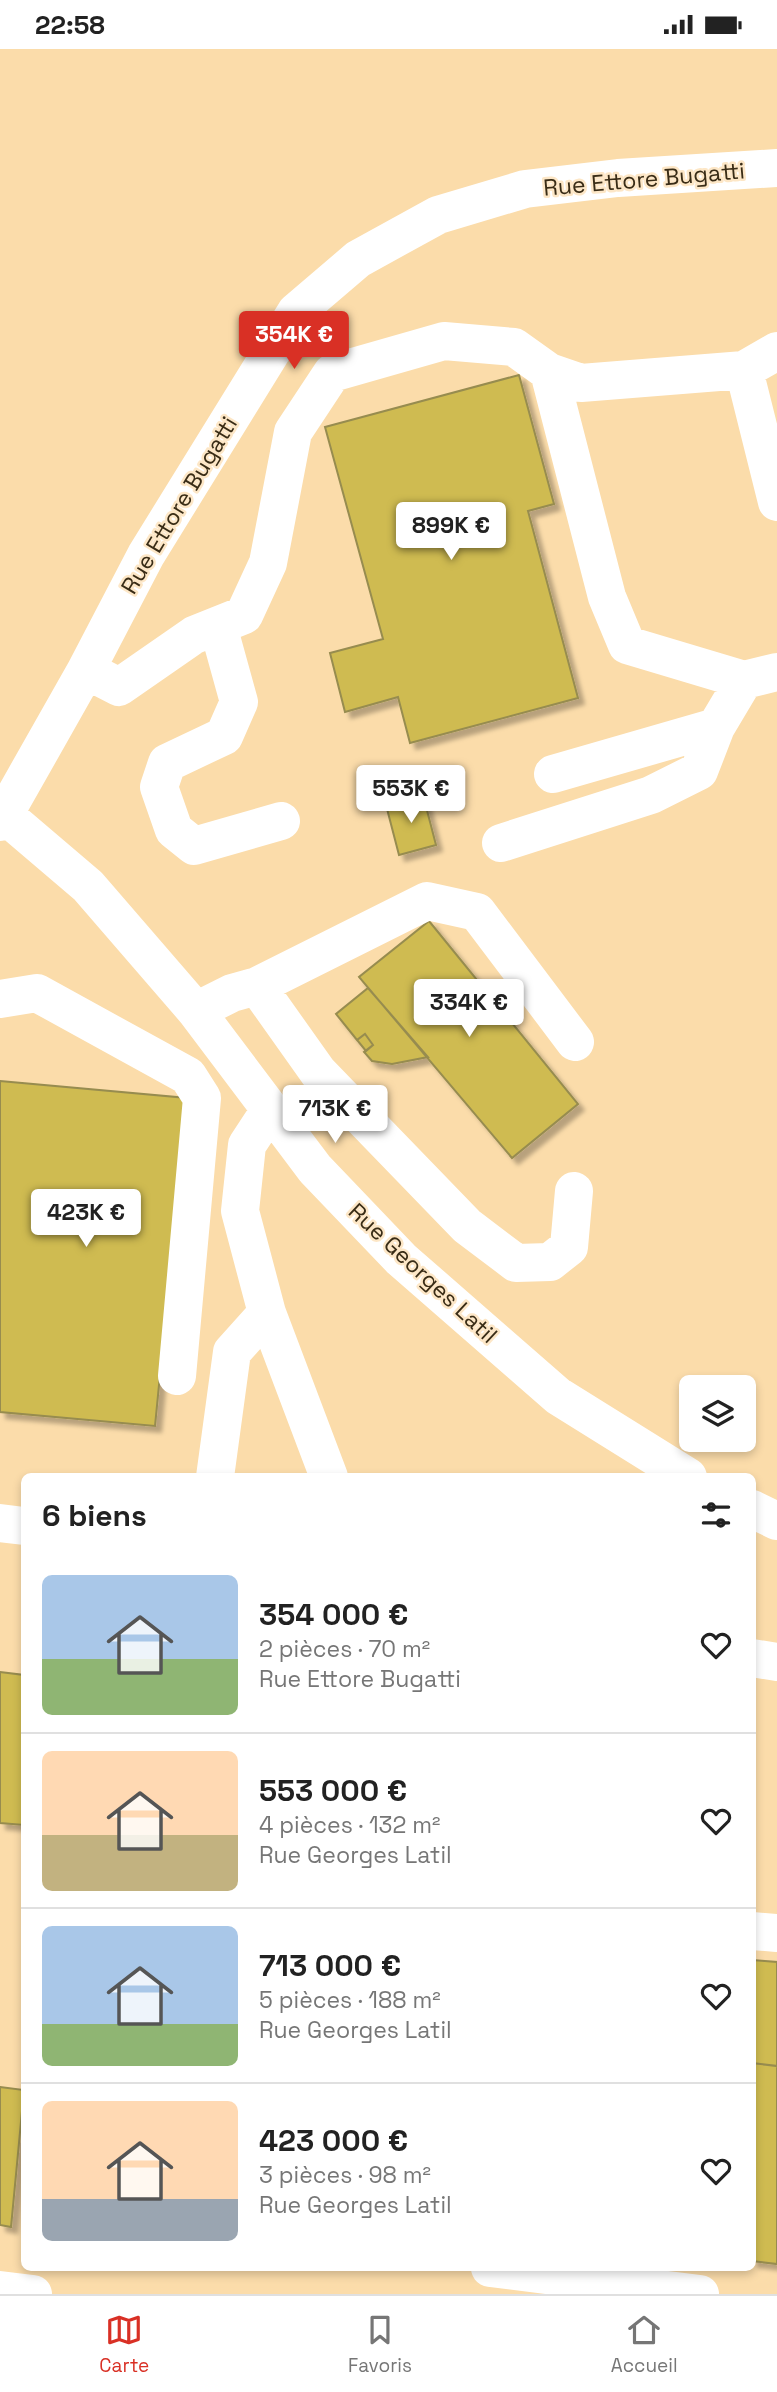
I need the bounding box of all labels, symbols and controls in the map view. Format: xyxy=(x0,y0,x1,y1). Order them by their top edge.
text: 22:58 xyxy=(35,8,105,42)
street label: Rue Ettore Bugatti xyxy=(542,155,746,203)
pin: 354K € xyxy=(237,311,351,371)
text: 354K € xyxy=(255,319,333,349)
street label: Rue Ettore Bugatti xyxy=(114,411,244,599)
pin: 899K € xyxy=(394,503,508,562)
text: 899K € xyxy=(412,510,490,540)
pin: 553K € xyxy=(354,765,468,825)
text: 553K € xyxy=(372,773,450,803)
pin: 334K € xyxy=(412,979,526,1039)
text: 334K € xyxy=(430,987,508,1017)
pin: 713K € xyxy=(278,1085,392,1145)
text: 713K € xyxy=(299,1093,371,1123)
pin: 423K € xyxy=(29,1189,143,1249)
street label: Rue Georges Latil xyxy=(342,1196,504,1350)
text: 423K € xyxy=(47,1197,125,1227)
map controls xyxy=(679,1375,756,1452)
button: layers xyxy=(679,1375,756,1452)
text: 6 biens xyxy=(42,1496,147,1535)
icon: filters xyxy=(697,1496,735,1534)
text: 354 000 € xyxy=(259,1595,408,1634)
icon: home xyxy=(98,1603,182,1687)
icon: heart xyxy=(697,1626,735,1664)
text: 2 pièces · 70 m² xyxy=(259,1634,430,1664)
text: Rue Ettore Bugatti xyxy=(259,1664,461,1694)
text: 553 000 € xyxy=(259,1771,407,1810)
icon: home xyxy=(98,1779,182,1863)
icon: heart xyxy=(697,1802,735,1840)
text: 4 pièces · 132 m² xyxy=(259,1810,440,1840)
text: Rue Georges Latil xyxy=(259,1840,452,1870)
text: 713 000 € xyxy=(259,1946,401,1985)
icon: home xyxy=(98,1954,182,2038)
icon: heart xyxy=(697,1977,735,2015)
text: 5 pièces · 188 m² xyxy=(259,1985,441,2015)
text: Rue Georges Latil xyxy=(259,2015,452,2045)
text: 423 000 € xyxy=(259,2121,408,2160)
icon: home xyxy=(98,2129,182,2213)
icon: heart xyxy=(697,2152,735,2190)
text: 3 pièces · 98 m² xyxy=(259,2160,431,2190)
text: Rue Georges Latil xyxy=(259,2190,452,2220)
tab: Carte xyxy=(99,2311,149,2378)
tab: Favoris xyxy=(348,2311,412,2378)
tab: Accueil xyxy=(611,2311,678,2378)

